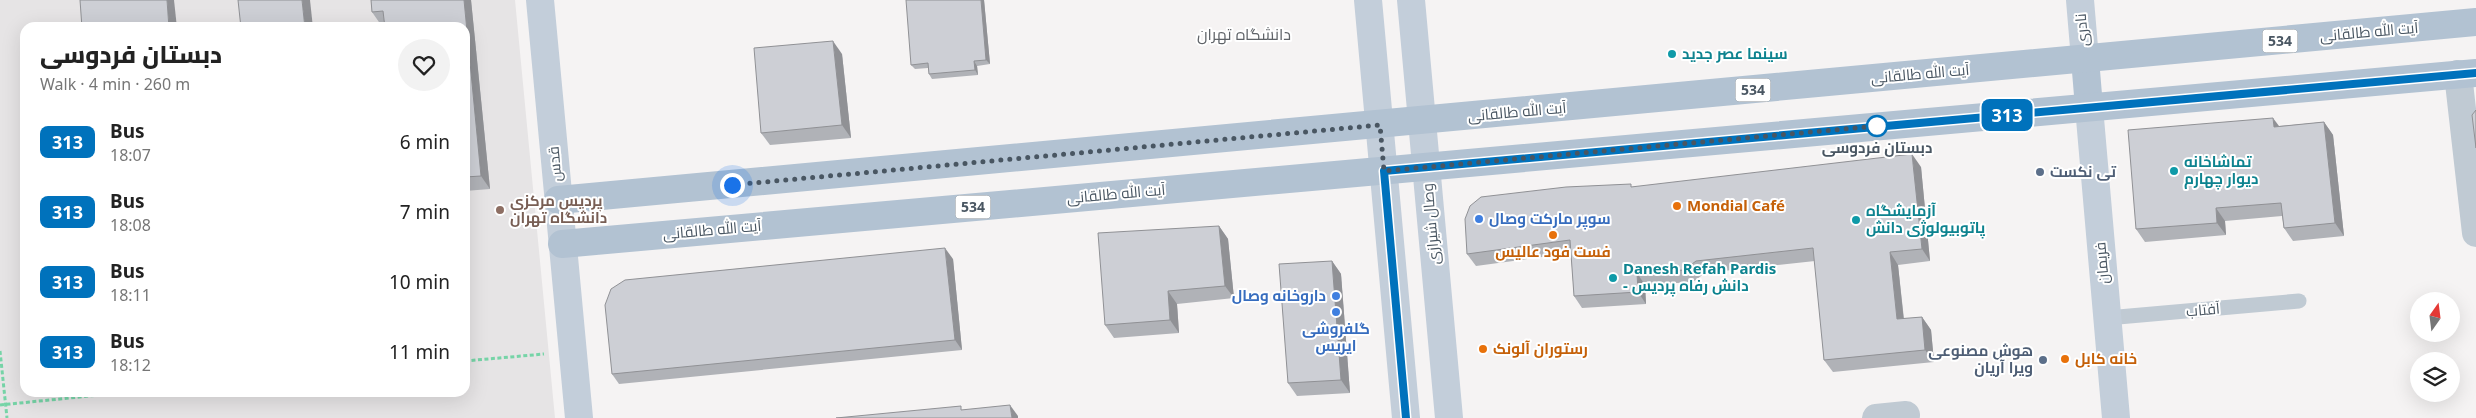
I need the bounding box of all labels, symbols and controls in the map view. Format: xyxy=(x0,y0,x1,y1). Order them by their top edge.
street label: نادری xyxy=(2070,13,2093,47)
street label: آیت الله طالقانی xyxy=(2319,17,2419,46)
district label: دانشگاه تهران xyxy=(1197,23,1291,45)
road number: 534 xyxy=(2262,29,2298,52)
text: دبستان فردوسی xyxy=(40,37,222,70)
button: heart xyxy=(398,39,450,91)
place label: سینما عصر جدید xyxy=(1682,43,1788,63)
marker: سینما عصر جدید xyxy=(1666,48,1678,60)
street label: آیت الله طالقانی xyxy=(1870,59,1970,88)
text: Walk · 4 min · 260 m xyxy=(40,73,190,95)
road number: 534 xyxy=(1736,78,1770,102)
street label: آیت الله طالقانی xyxy=(1467,97,1567,126)
line badge: 313 xyxy=(1978,99,2036,131)
text: 313 xyxy=(1992,103,2022,127)
marker: دبستان فردوسی xyxy=(1866,115,1888,137)
text: Bus xyxy=(110,118,145,144)
text: 6 min xyxy=(400,129,450,155)
text: 313 xyxy=(52,130,83,154)
place label: دبستان فردوسی xyxy=(1822,137,1932,157)
text: 18:07 xyxy=(110,144,151,166)
street label: قدس xyxy=(543,146,567,183)
place label: تماشاخانه دیوار چهارم xyxy=(2184,151,2258,190)
place label: تی نکست xyxy=(2050,161,2116,181)
marker: تماشاخانه دیوار چهارم xyxy=(2168,165,2180,177)
marker: تی نکست xyxy=(2034,166,2046,178)
your location xyxy=(720,173,745,198)
street label: آیت الله طالقانی xyxy=(1066,179,1166,208)
street label: وصال شیرازی xyxy=(1416,183,1445,266)
text: Bus xyxy=(110,188,145,214)
place label: پردیس مرکزی دانشگاه‌ تهران xyxy=(510,190,607,227)
place label: Mondial Café xyxy=(1687,195,1785,215)
road number: 534 xyxy=(956,196,990,218)
text: 7 min xyxy=(400,199,450,225)
text: 313 xyxy=(52,200,83,224)
marker: Mondial Café xyxy=(1671,200,1683,212)
place label: آزمایشگاه پاتوبیولوژی دانش xyxy=(1866,200,1986,239)
marker: پردیس مرکزی دانشگاه‌ تهران xyxy=(494,204,506,216)
place label: سوپر مارکت وصال xyxy=(1489,208,1611,230)
marker: سوپر مارکت وصال xyxy=(1473,213,1485,225)
text: 18:08 xyxy=(110,214,151,236)
marker: آزمایشگاه پاتوبیولوژی دانش xyxy=(1850,214,1862,226)
street label: آیت الله طالقانی xyxy=(662,215,762,244)
marker: فست فود عالیس xyxy=(1547,229,1559,241)
place label: فست فود عالیس xyxy=(1495,241,1611,261)
street label: فریمان xyxy=(2089,241,2114,285)
text: Bus xyxy=(110,258,145,284)
place label: Danesh Refah Pardis - دانش رفاه پردیس xyxy=(1623,258,1776,297)
text: 10 min xyxy=(389,269,450,295)
text: 313 xyxy=(52,270,83,294)
marker: Danesh Refah Pardis - دانش رفاه پردیس xyxy=(1607,272,1619,284)
text: 18:11 xyxy=(110,284,151,306)
place label: داروخانه وصال xyxy=(1232,285,1326,305)
marker: داروخانه وصال xyxy=(1330,290,1342,302)
north arrow xyxy=(2410,292,2460,342)
map controls xyxy=(2410,292,2460,402)
street label: آفتاب xyxy=(2185,298,2221,320)
marker: گلفروشی ایریس xyxy=(1330,306,1342,318)
place label: گلفروشی ایریس xyxy=(1302,318,1370,355)
text: Bus xyxy=(110,328,145,354)
place label: رستوران آلونک xyxy=(1493,338,1588,358)
text: 11 min xyxy=(389,339,450,365)
text: 313 xyxy=(52,340,83,364)
place label: هوش مصنوعی ویرا آریان xyxy=(1928,340,2033,377)
marker: رستوران آلونک xyxy=(1477,343,1489,355)
place label: خانه کابل xyxy=(2075,348,2137,368)
button: layers xyxy=(2410,352,2460,402)
marker: خانه کابل xyxy=(2059,353,2071,365)
text: 18:12 xyxy=(110,354,151,376)
marker: هوش مصنوعی ویرا آریان xyxy=(2037,354,2049,366)

